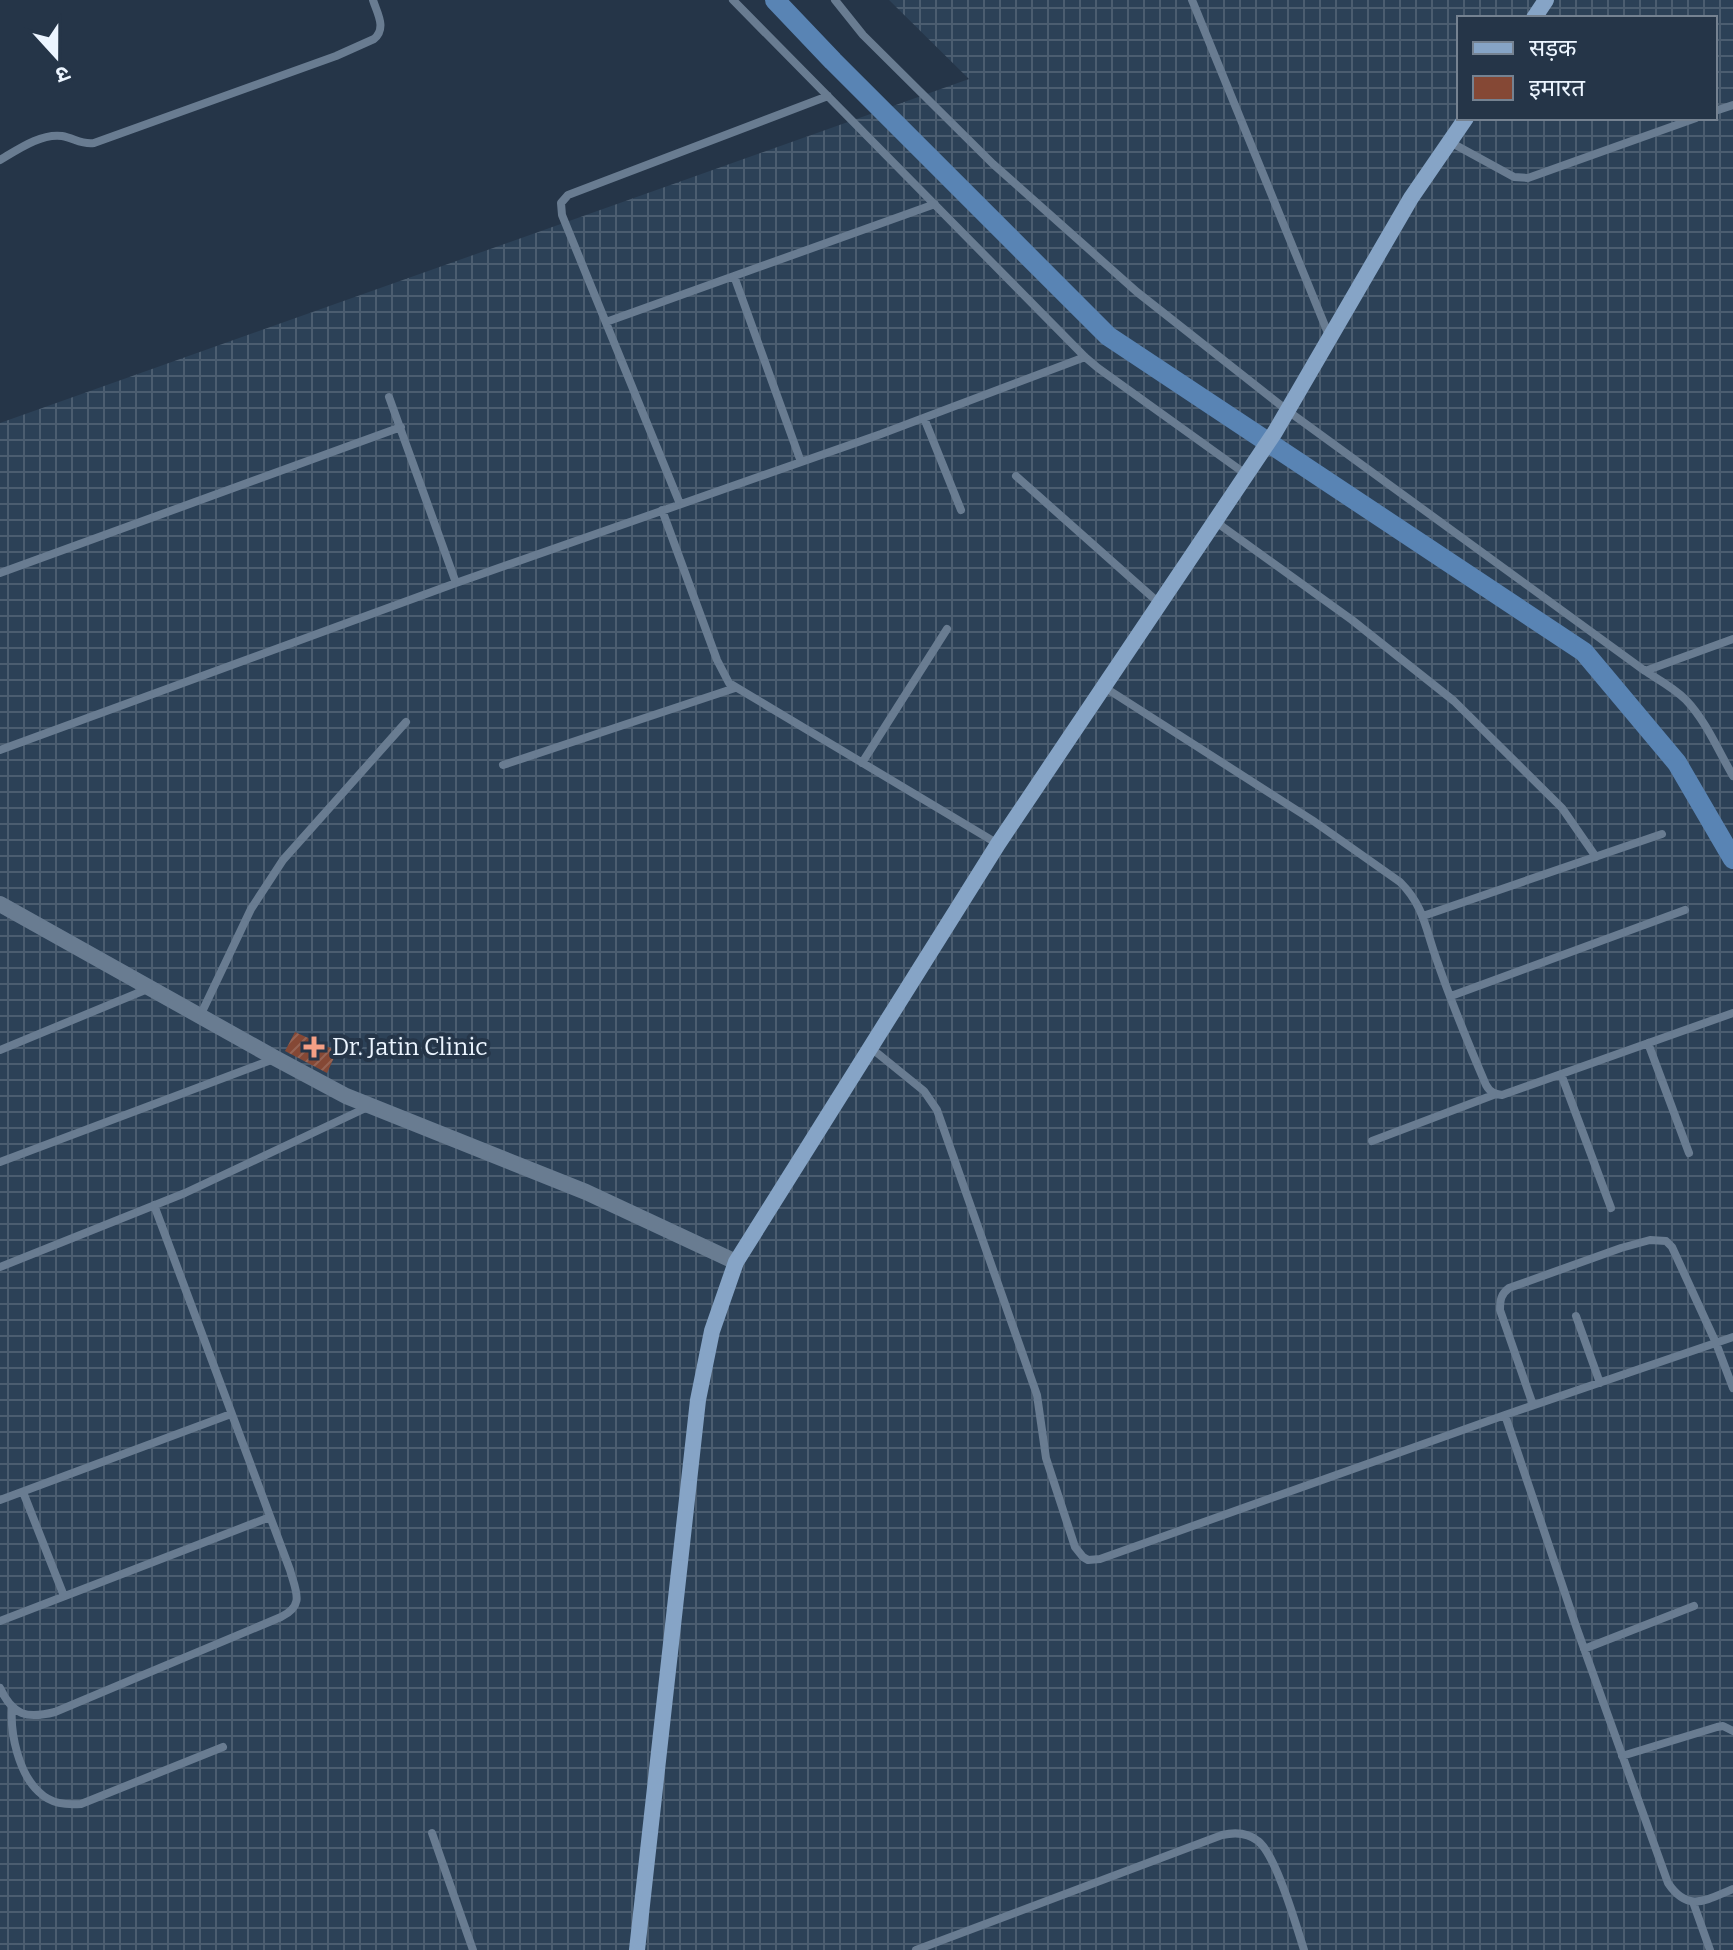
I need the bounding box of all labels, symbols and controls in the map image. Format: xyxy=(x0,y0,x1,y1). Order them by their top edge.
north arrow xyxy=(16,16,96,96)
legend xyxy=(1457,16,1717,120)
text: सड़क xyxy=(1529,34,1577,62)
text: उ xyxy=(51,59,74,90)
text: इमारत xyxy=(1529,74,1586,102)
place label: Dr. Jatin Clinic xyxy=(332,1033,488,1061)
marker: Dr. Jatin Clinic xyxy=(303,1036,325,1058)

